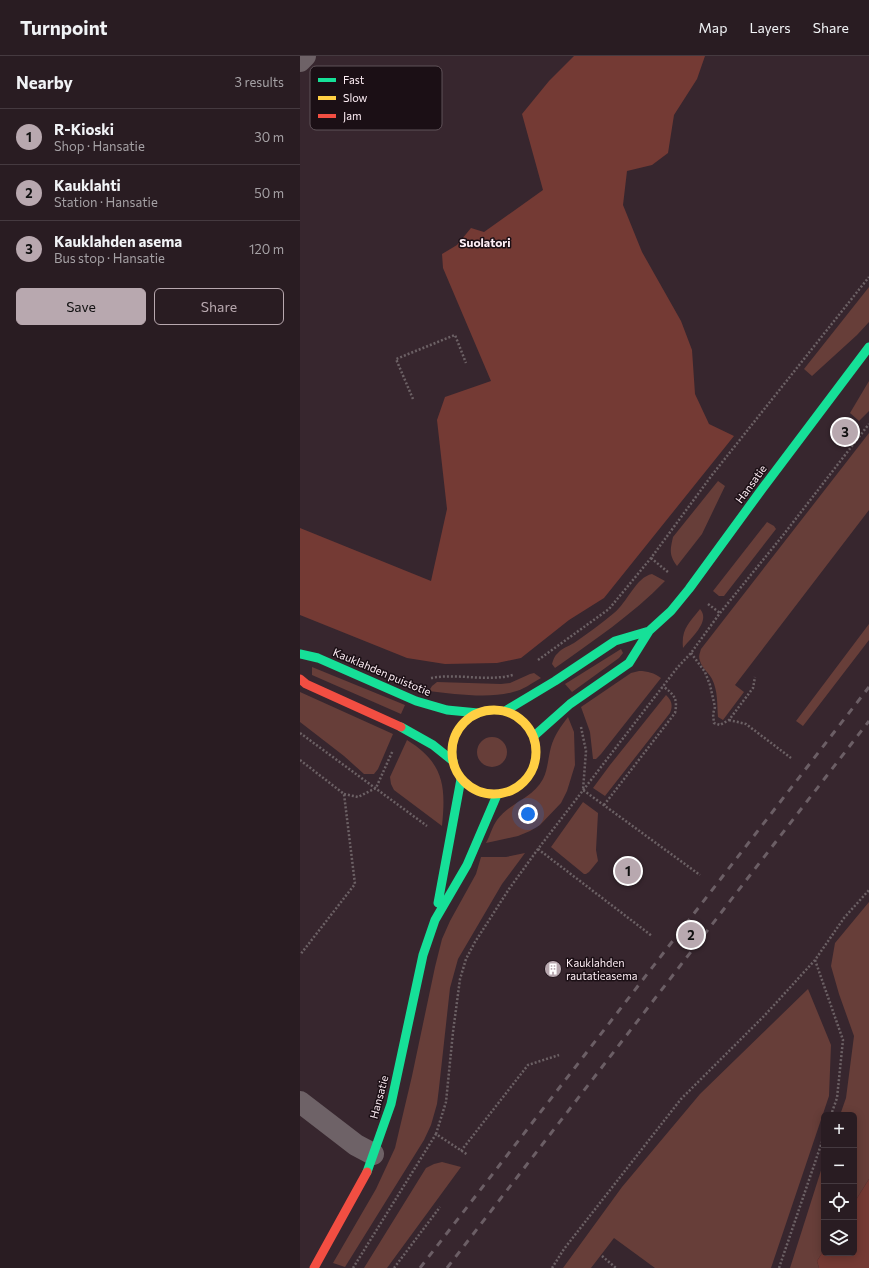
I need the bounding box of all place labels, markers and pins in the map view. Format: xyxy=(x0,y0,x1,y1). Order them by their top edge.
pin: 3 xyxy=(832,417,858,447)
pin: 1 xyxy=(615,856,641,886)
pin: 2 xyxy=(678,920,704,950)
place label: Kauklahden rautatieasema xyxy=(566,956,638,982)
building icon: Kauklahden rautatieasema xyxy=(543,959,563,979)

